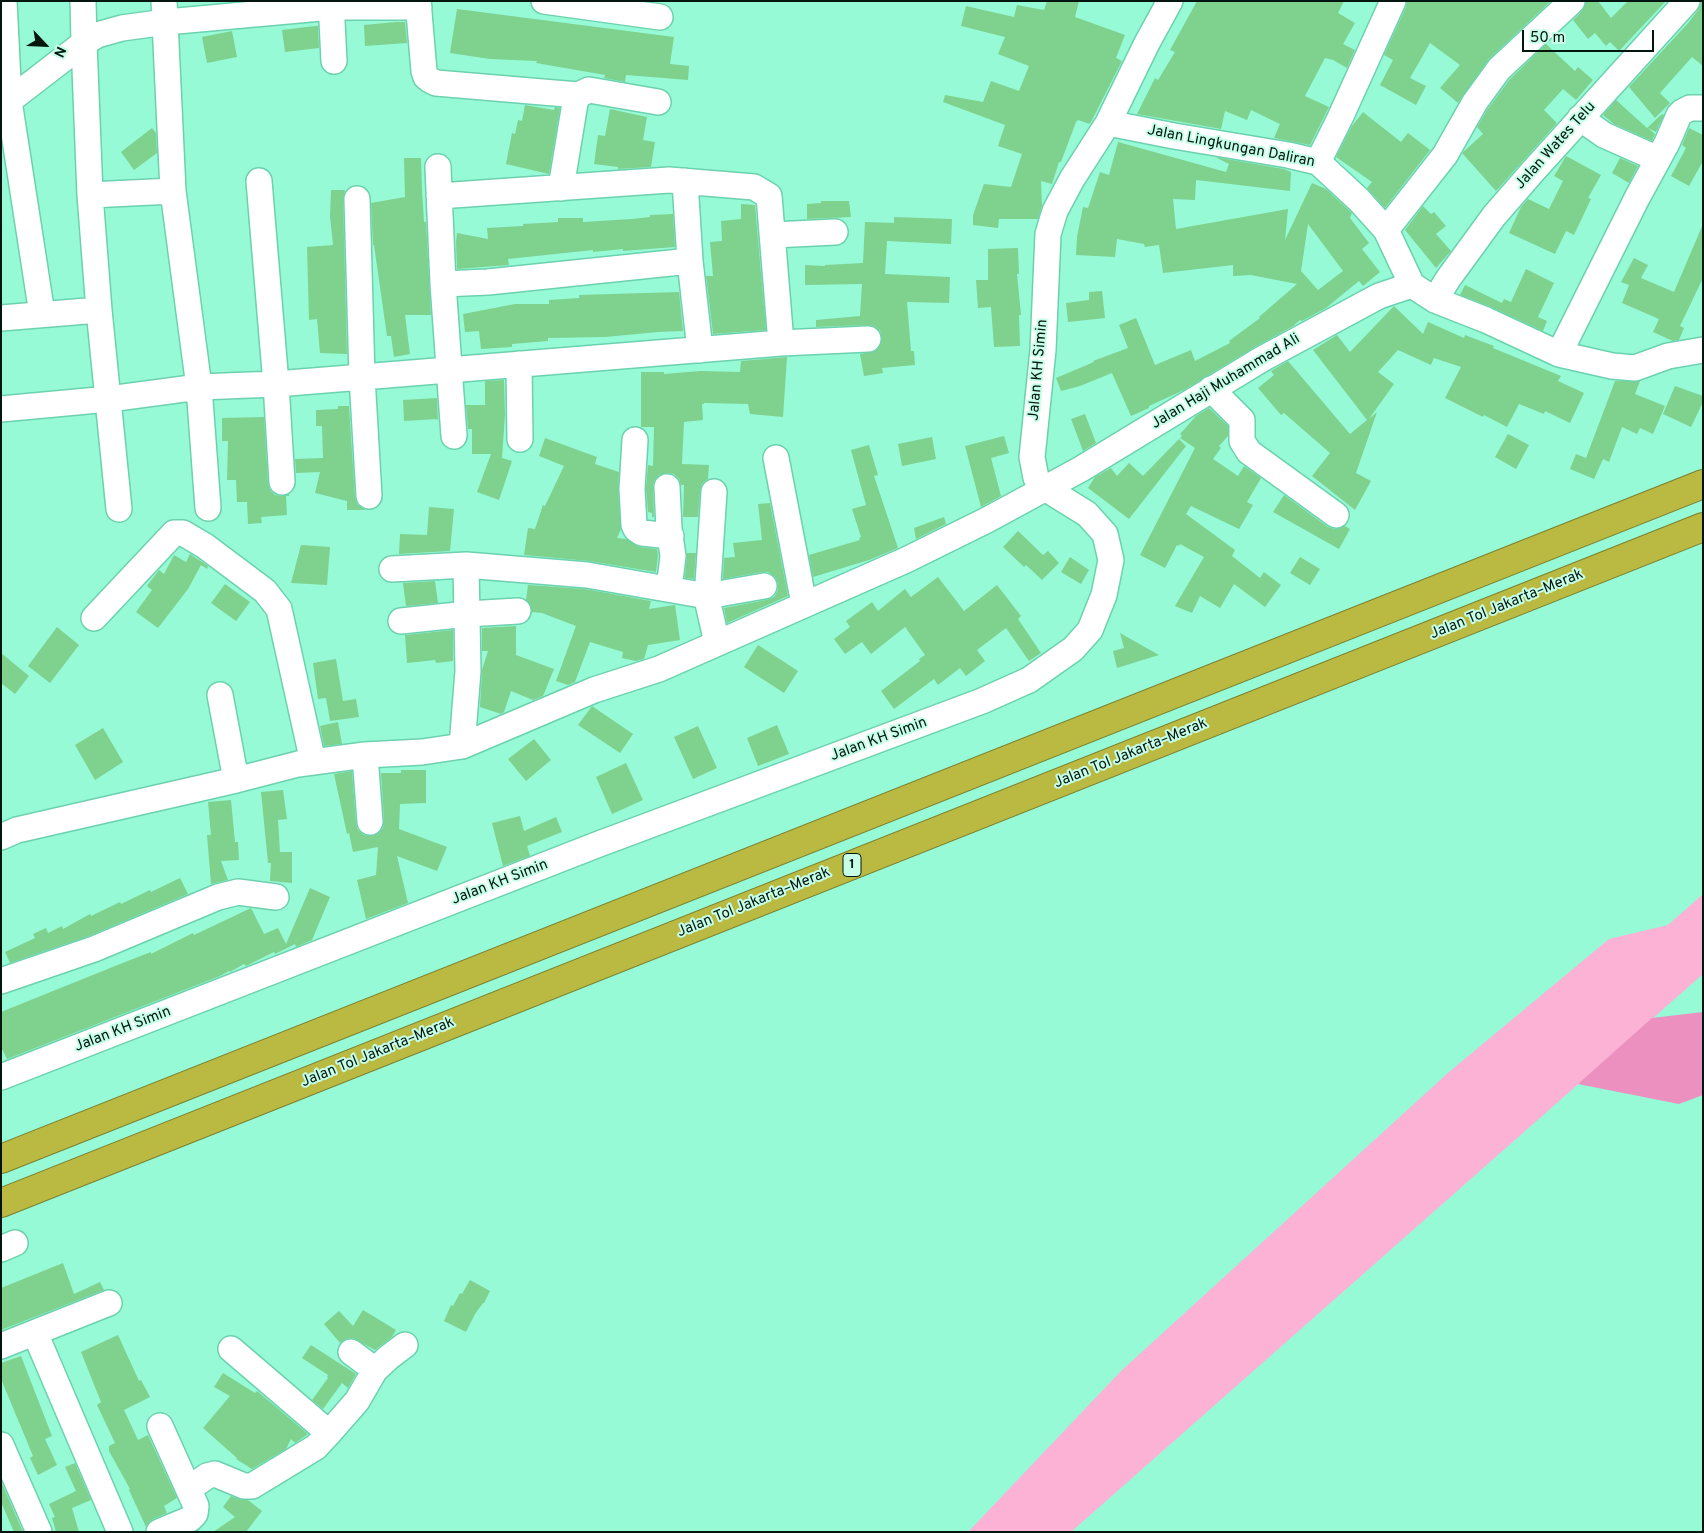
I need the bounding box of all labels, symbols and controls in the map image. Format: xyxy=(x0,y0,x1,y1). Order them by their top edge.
north arrow xyxy=(20,20,70,70)
scale bar xyxy=(1524,20,1656,52)
text: 50 m xyxy=(1530,29,1565,48)
text: N xyxy=(49,43,69,60)
street label: Jalan Wates Telu xyxy=(1512,98,1600,194)
street label: Jalan Lingkungan Daliran xyxy=(1146,122,1316,172)
street label: Jalan KH Simin xyxy=(1026,319,1052,421)
street label: Jalan Haji Muhammad Ali xyxy=(1148,330,1304,434)
street label: Jalan Tol Jakarta–Merak xyxy=(1428,566,1586,644)
street label: Jalan KH Simin xyxy=(828,714,930,766)
street label: Jalan Tol Jakarta–Merak xyxy=(1052,715,1210,793)
road number: 1 xyxy=(843,854,861,876)
street label: Jalan KH Simin xyxy=(449,856,551,910)
street label: Jalan Tol Jakarta–Merak xyxy=(675,864,833,942)
street label: Jalan KH Simin xyxy=(72,1003,174,1057)
street label: Jalan Tol Jakarta–Merak xyxy=(299,1014,457,1092)

